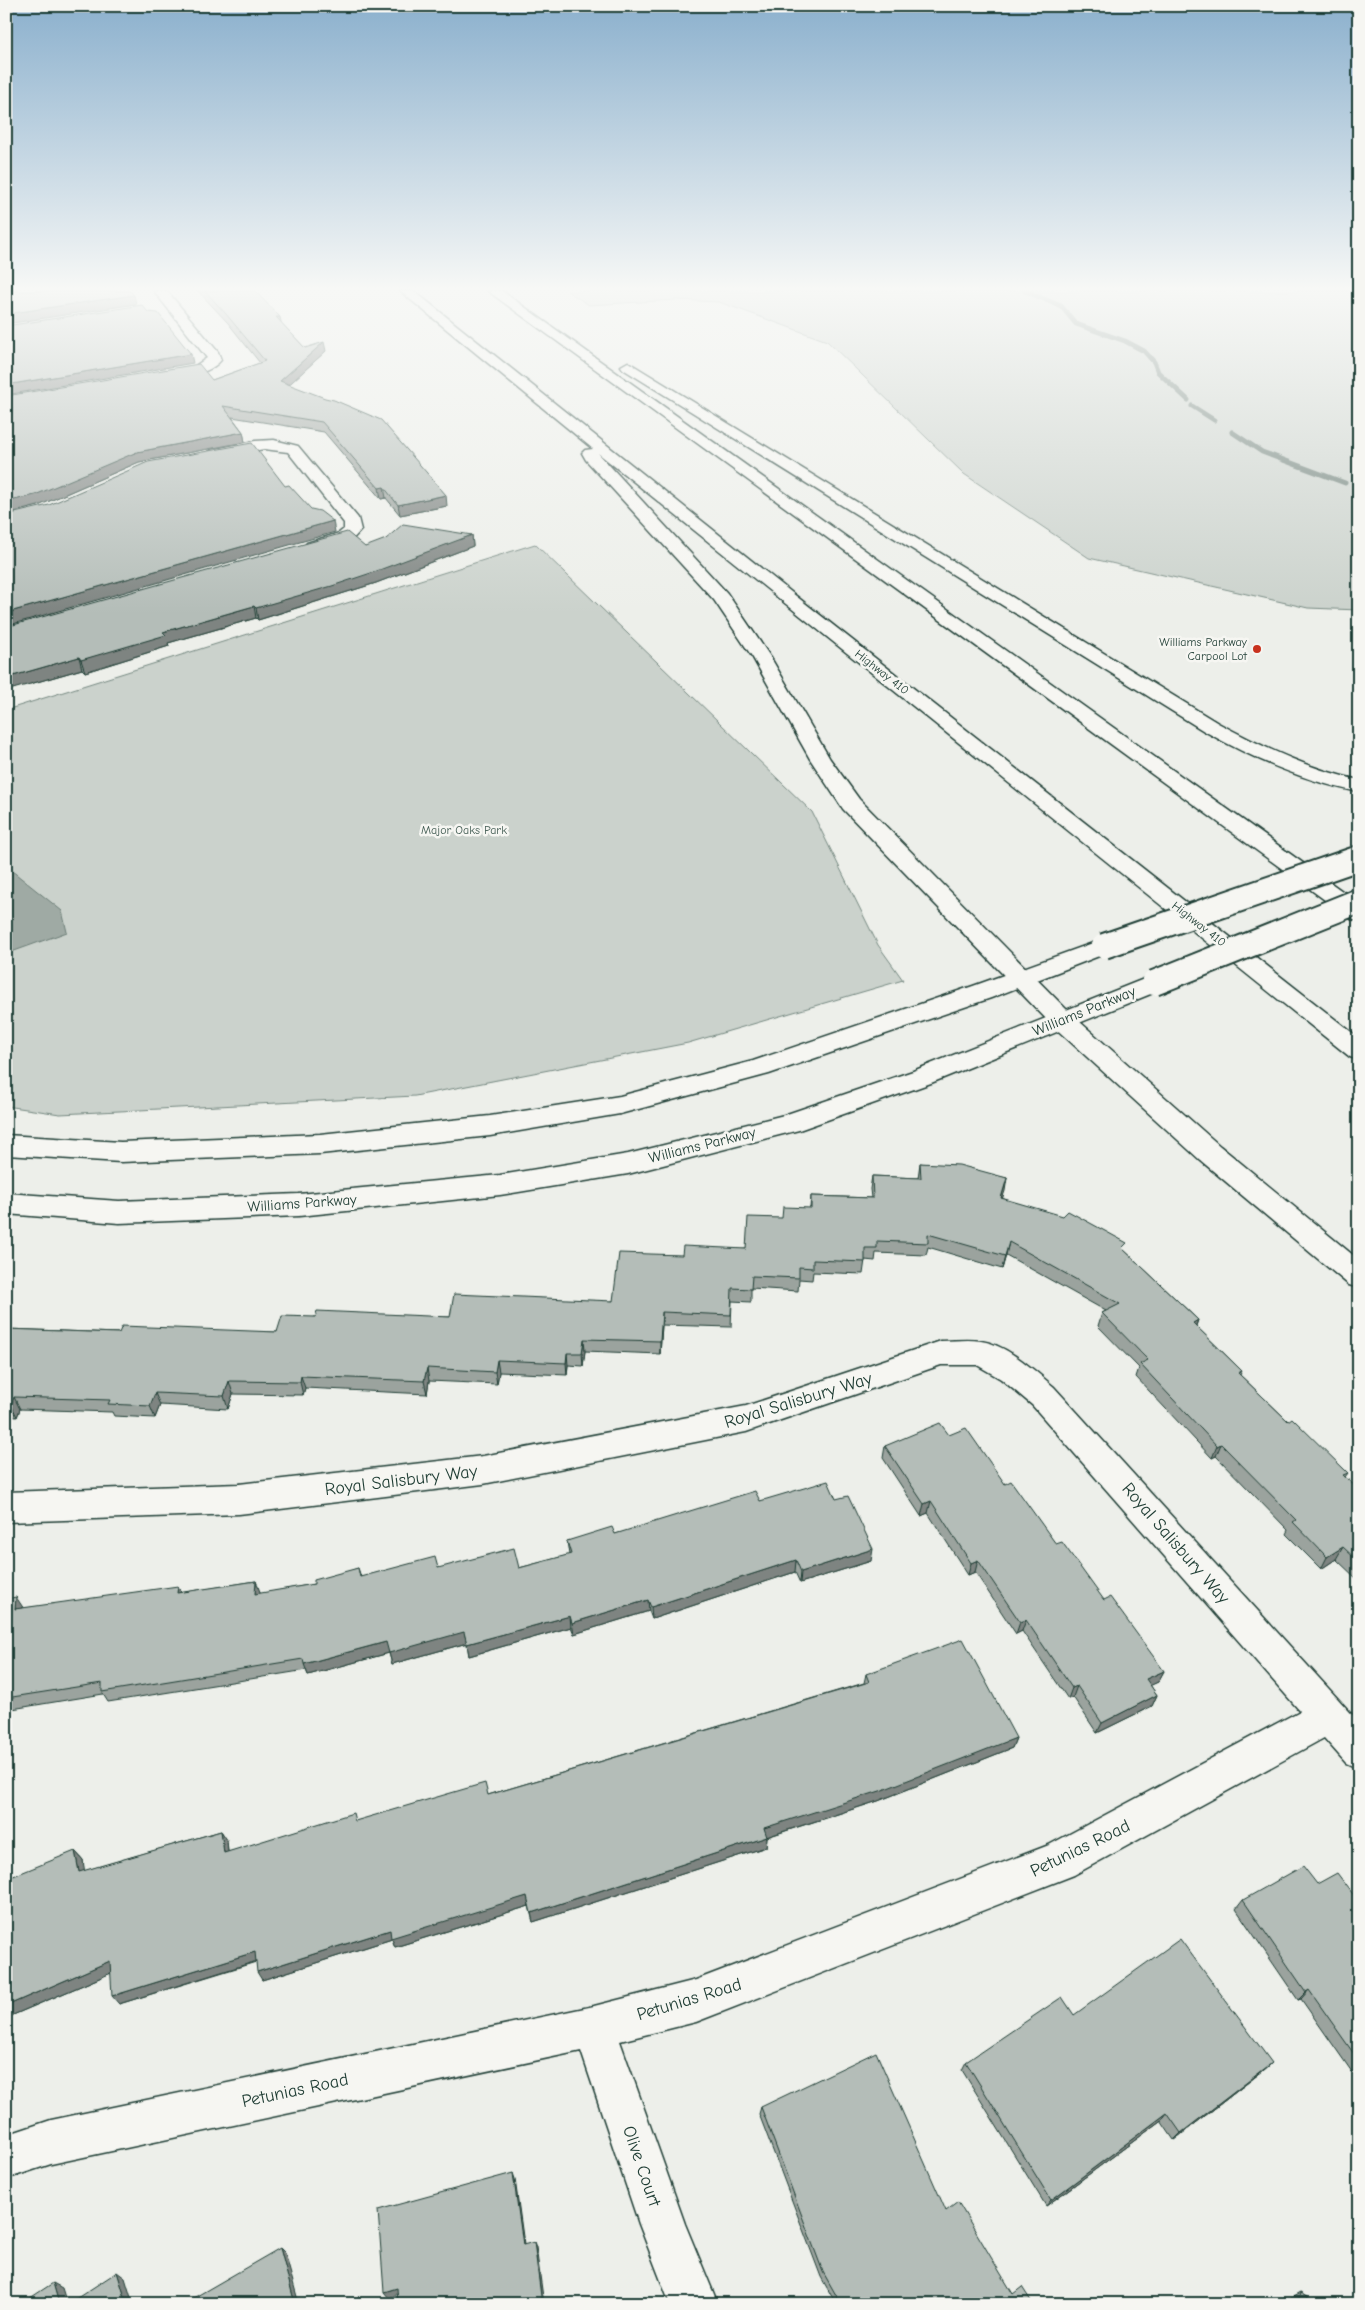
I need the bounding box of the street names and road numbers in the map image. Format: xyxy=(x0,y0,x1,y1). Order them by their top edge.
street label: Highway 410 xyxy=(852,647,912,697)
street label: Highway 410 xyxy=(1169,899,1229,949)
street label: Williams Parkway xyxy=(1030,982,1138,1040)
street label: Williams Parkway xyxy=(647,1123,758,1167)
street label: Williams Parkway xyxy=(247,1190,358,1216)
street label: Royal Salisbury Way xyxy=(722,1368,875,1433)
street label: Royal Salisbury Way xyxy=(324,1461,479,1500)
street label: Royal Salisbury Way xyxy=(1117,1479,1235,1609)
street label: Petunias Road xyxy=(1027,1815,1134,1882)
street label: Petunias Road xyxy=(634,1974,744,2025)
street label: Petunias Road xyxy=(240,2069,350,2112)
street label: Olive Court xyxy=(618,2123,665,2210)

